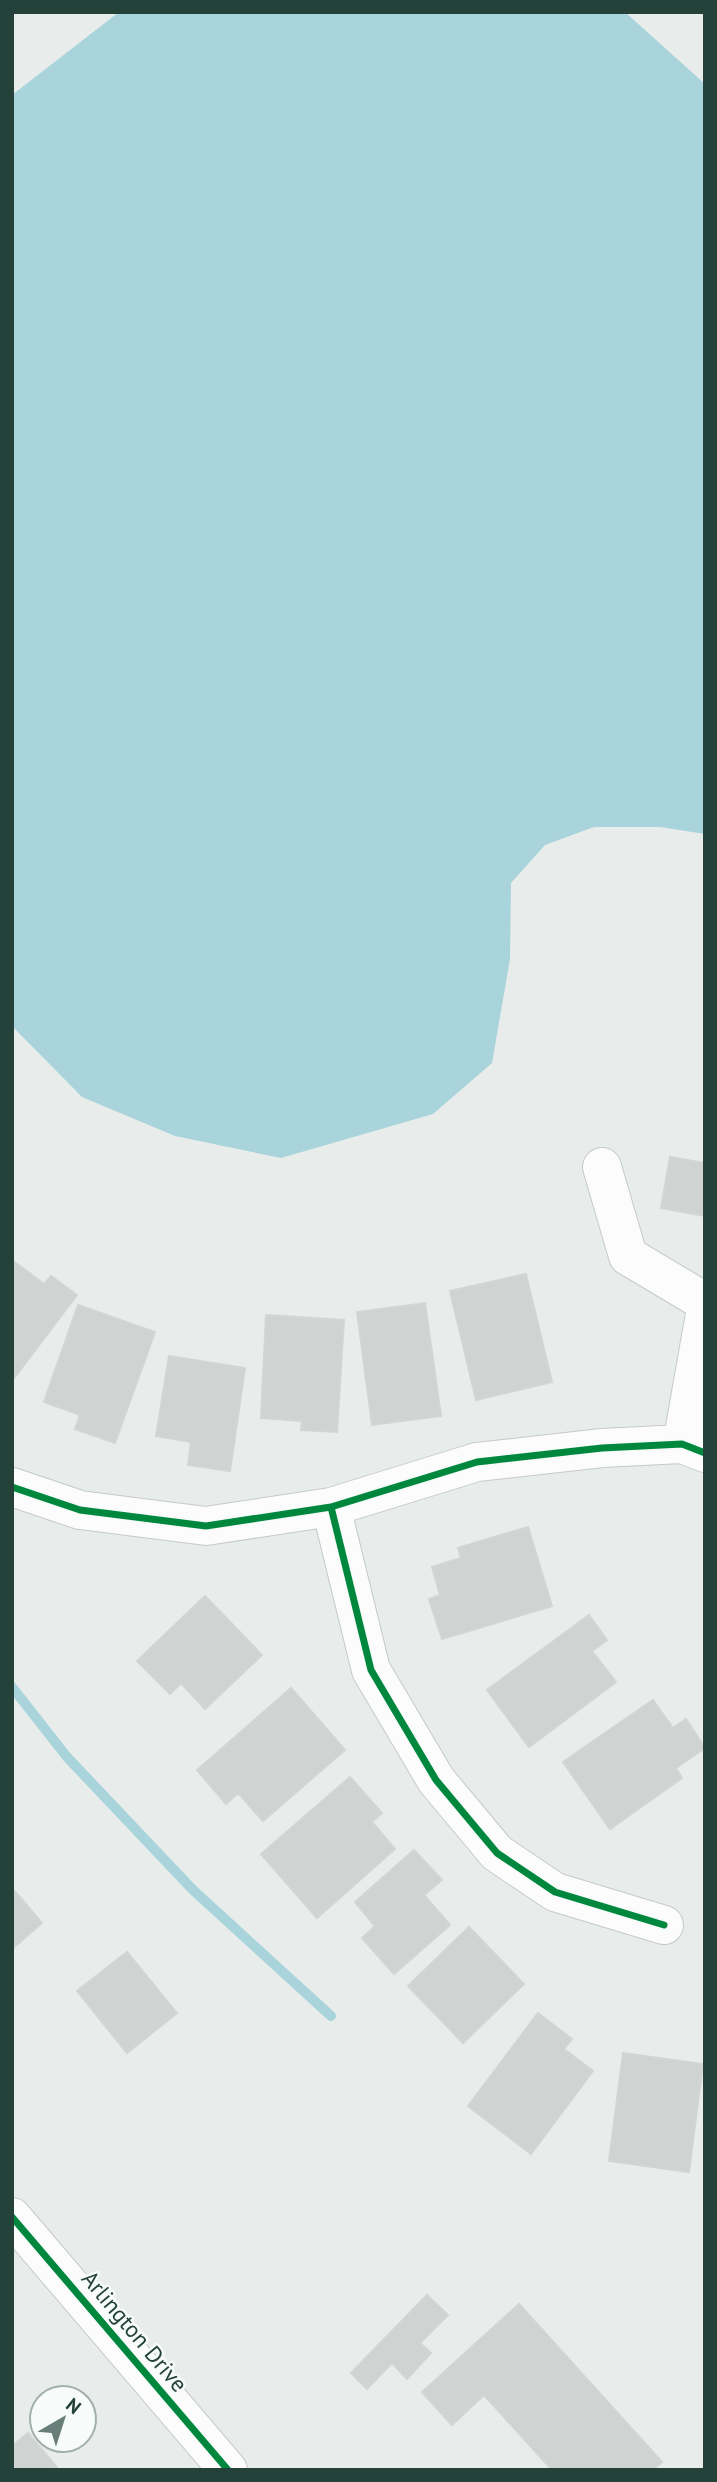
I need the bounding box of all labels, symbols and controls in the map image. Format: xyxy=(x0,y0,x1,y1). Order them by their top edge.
street label: Arlington Drive xyxy=(76,2265,194,2397)
north arrow xyxy=(28,2384,98,2454)
text: N xyxy=(61,2393,86,2419)

